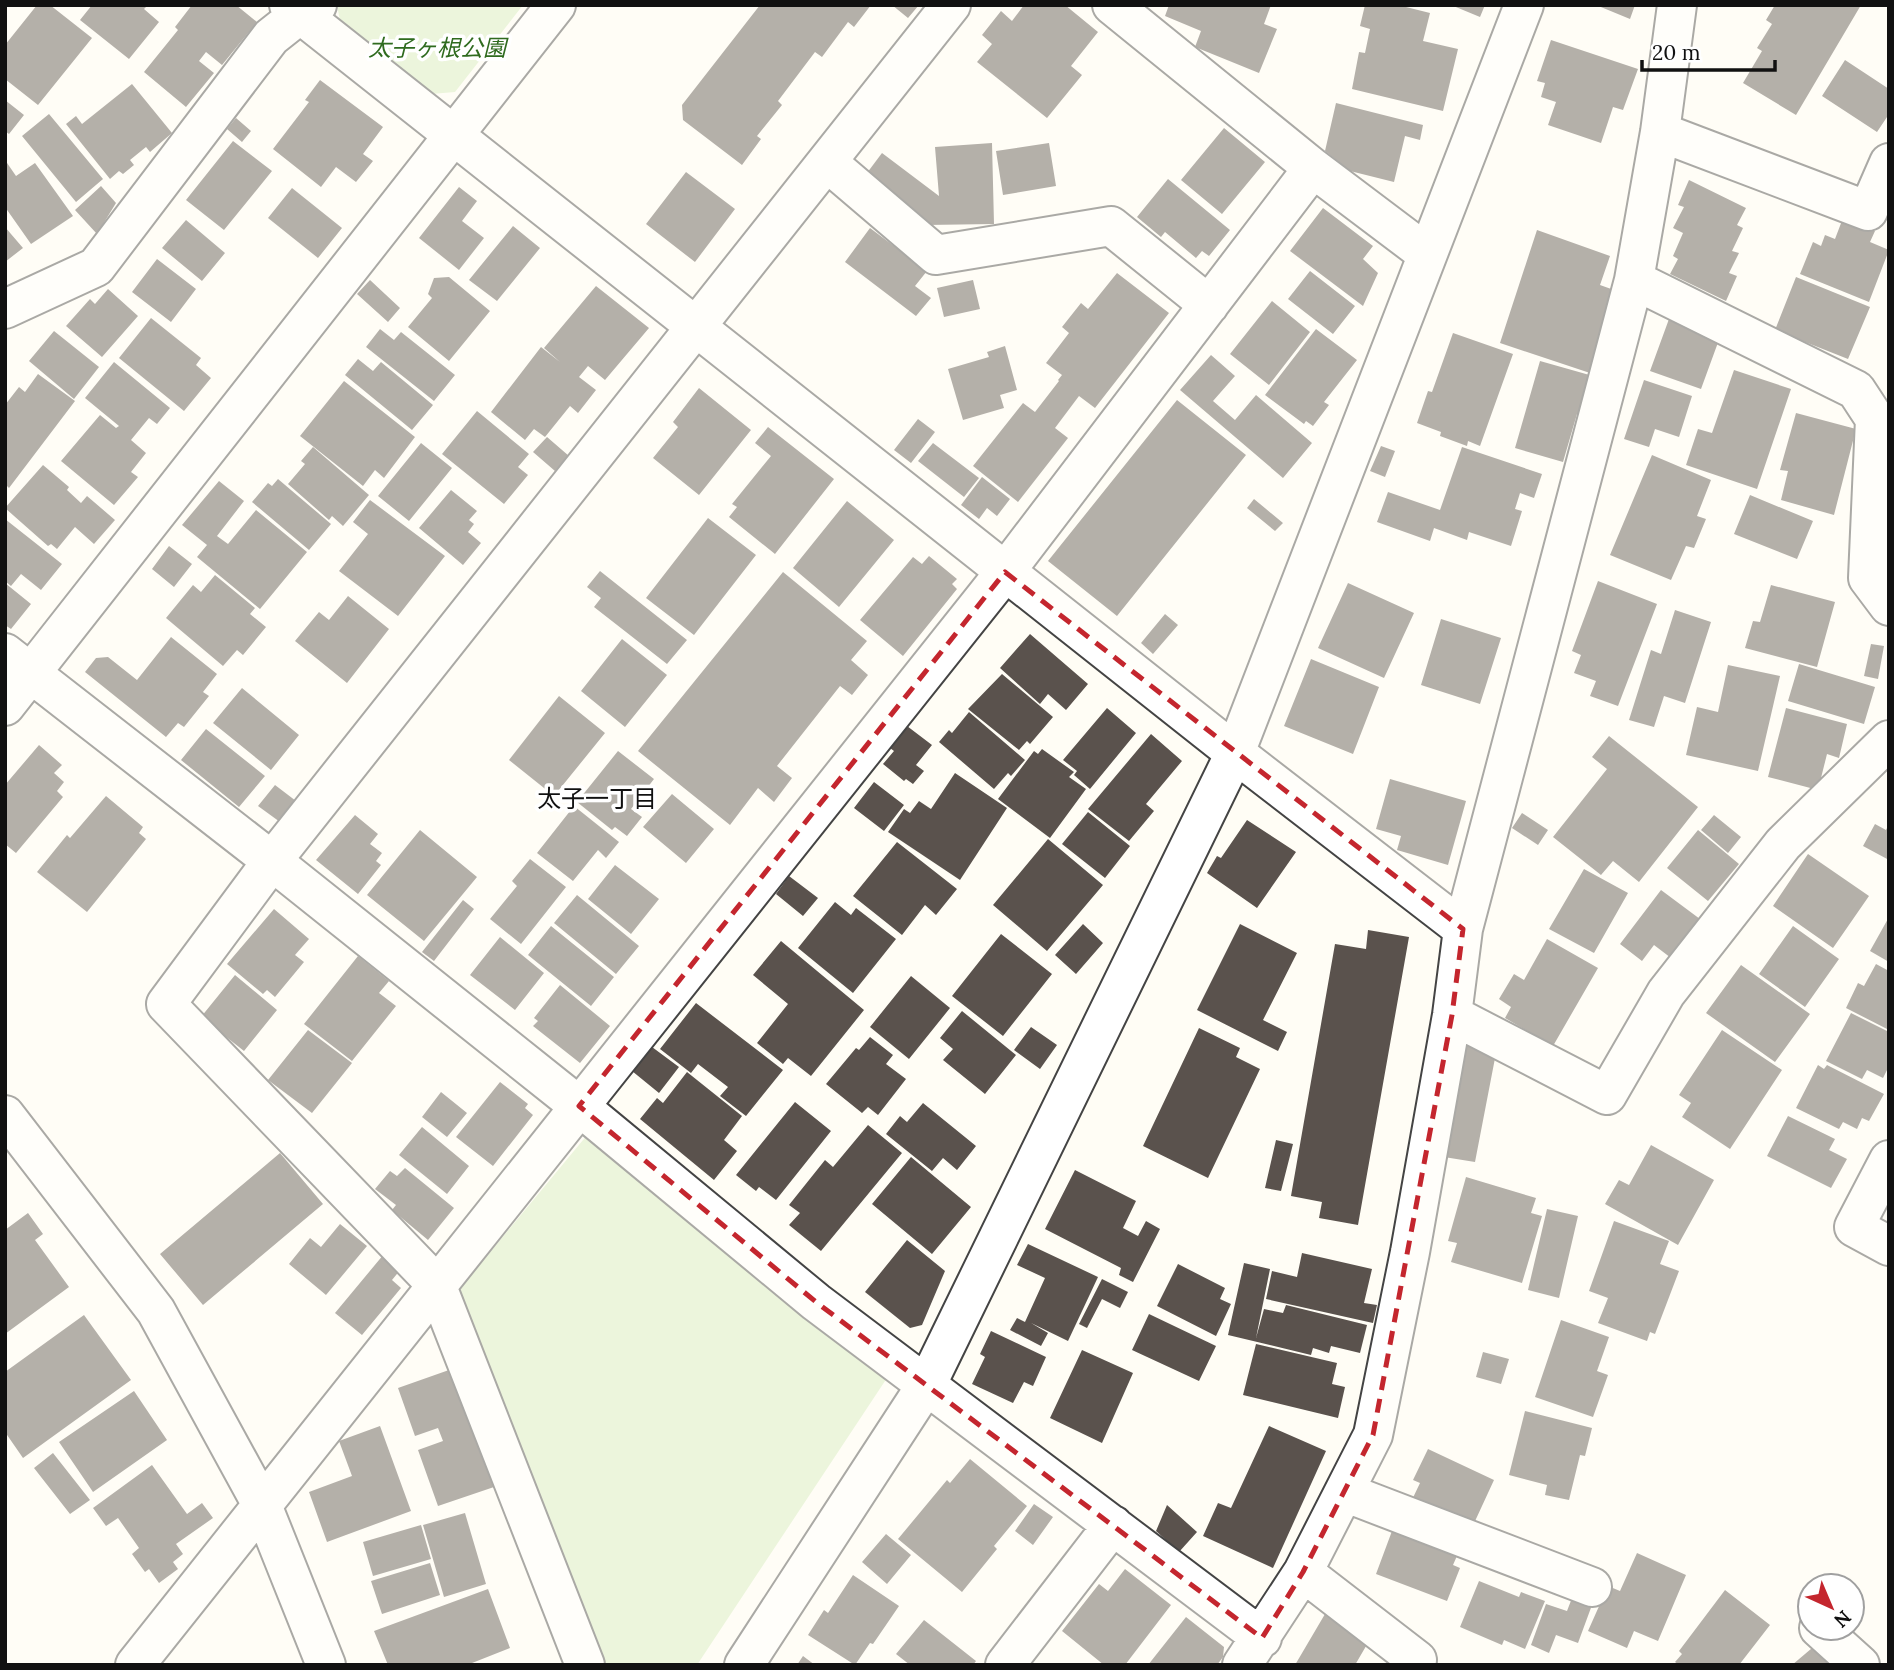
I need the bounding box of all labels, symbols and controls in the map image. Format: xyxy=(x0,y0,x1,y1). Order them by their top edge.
scale bar xyxy=(1642,28,1775,72)
park label: 太子ヶ根公園 xyxy=(368,33,509,62)
text: 20 m xyxy=(1652,39,1701,66)
district label: 太子一丁目 xyxy=(537,783,657,814)
north arrow xyxy=(1796,1572,1866,1642)
text: N xyxy=(1829,1605,1856,1633)

